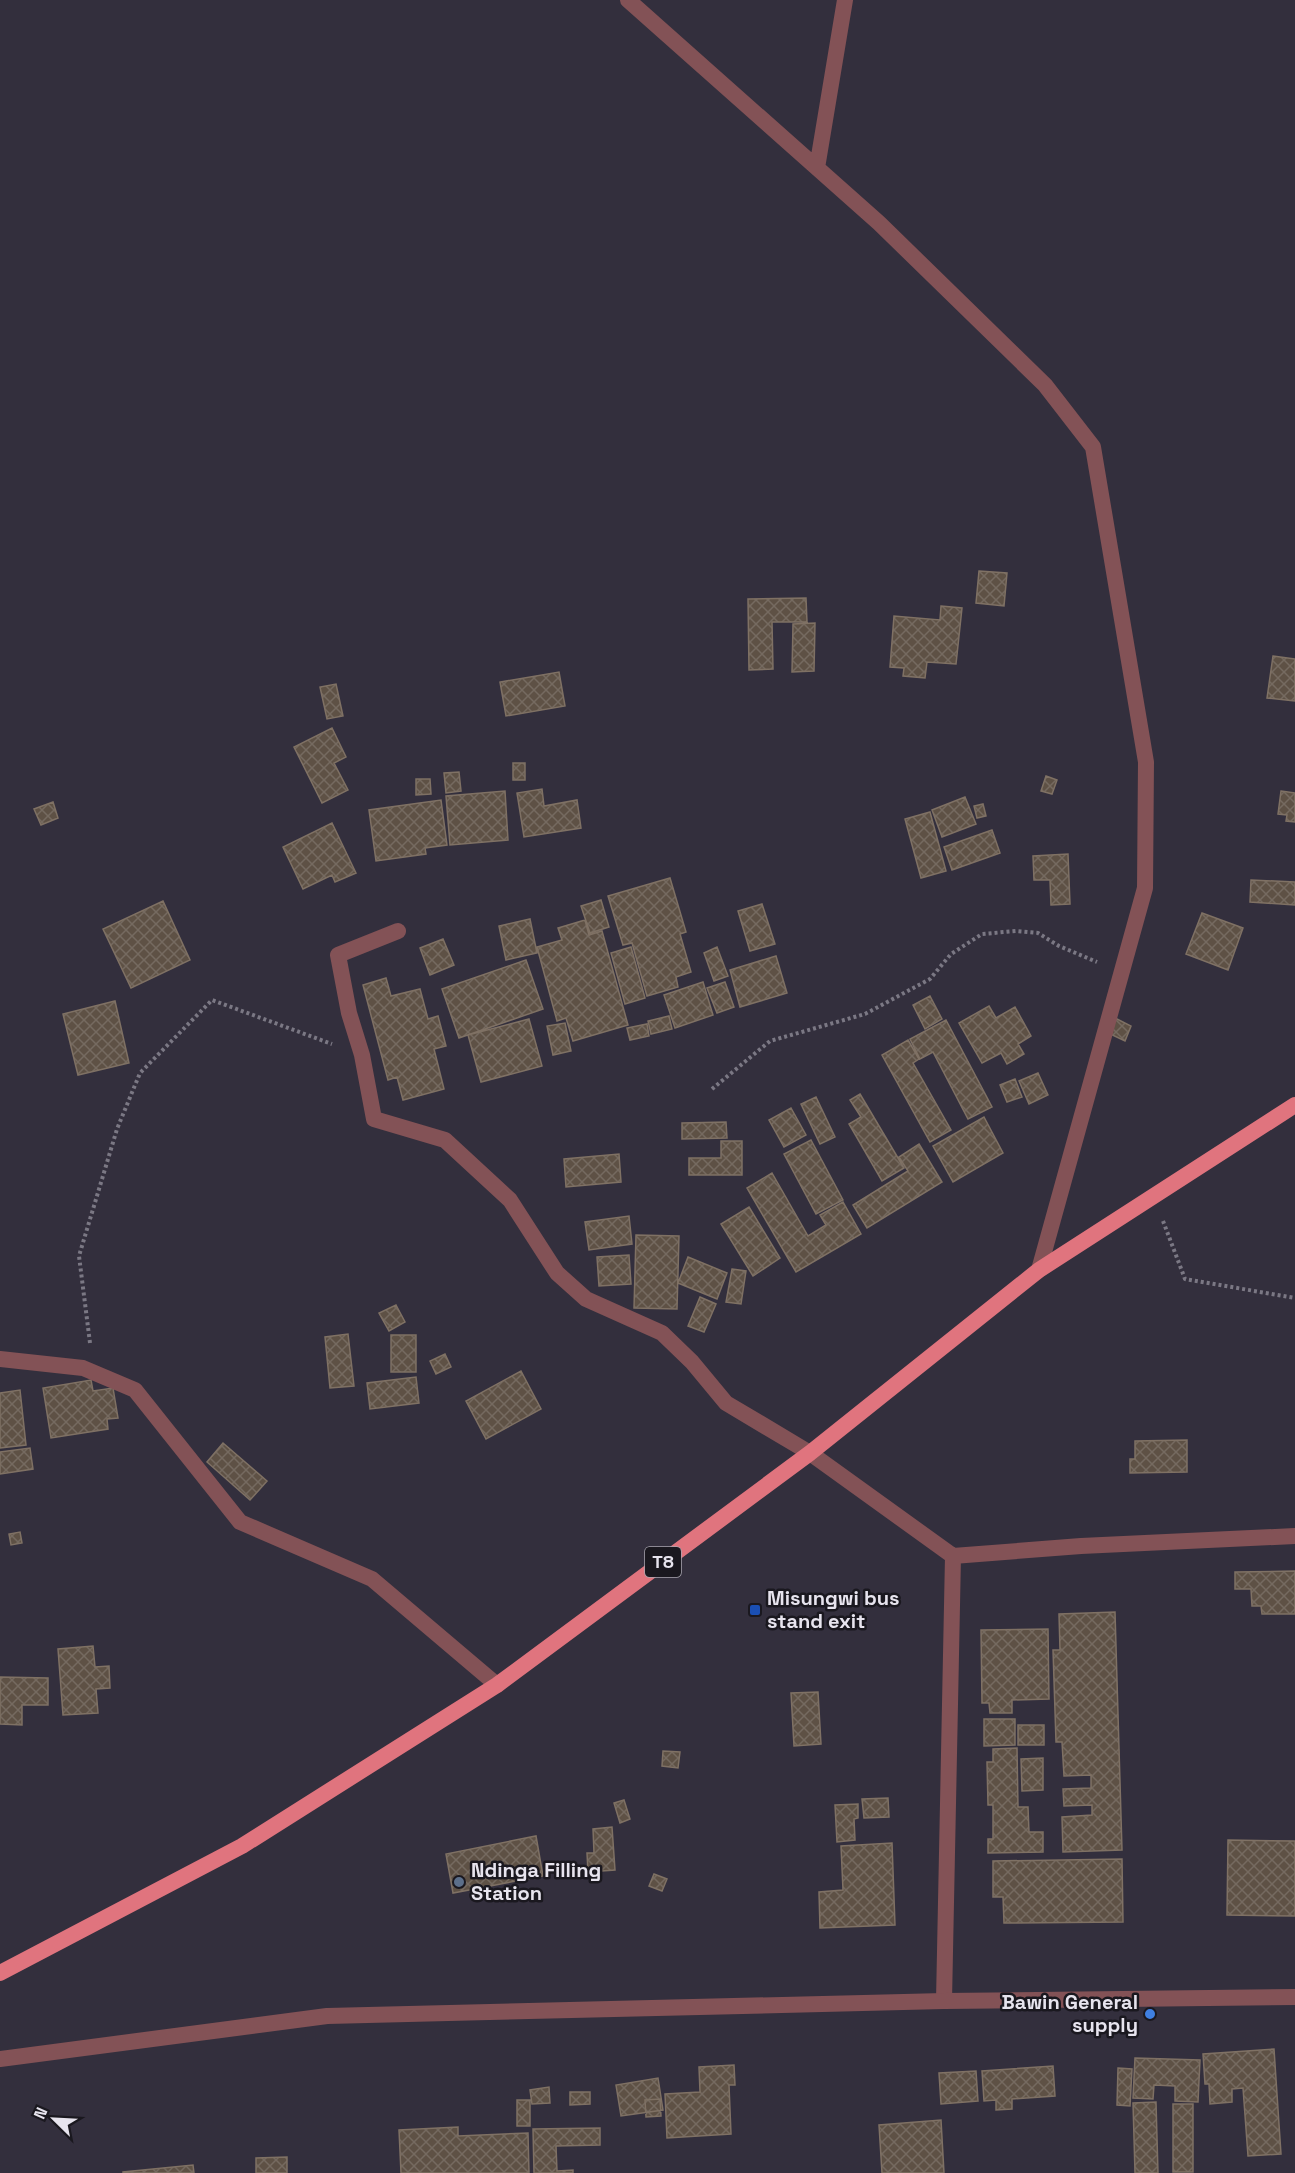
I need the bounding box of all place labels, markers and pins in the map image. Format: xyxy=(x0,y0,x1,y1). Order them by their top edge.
place label: Misungwi bus stand exit xyxy=(767,1585,899,1634)
marker: Misungwi bus stand exit xyxy=(748,1603,762,1617)
place label: Ndinga Filling Station xyxy=(471,1857,601,1906)
marker: Ndinga Filling Station xyxy=(452,1875,466,1889)
place label: Bawin General supply xyxy=(1002,1989,1138,2038)
marker: Bawin General supply xyxy=(1143,2007,1157,2021)

